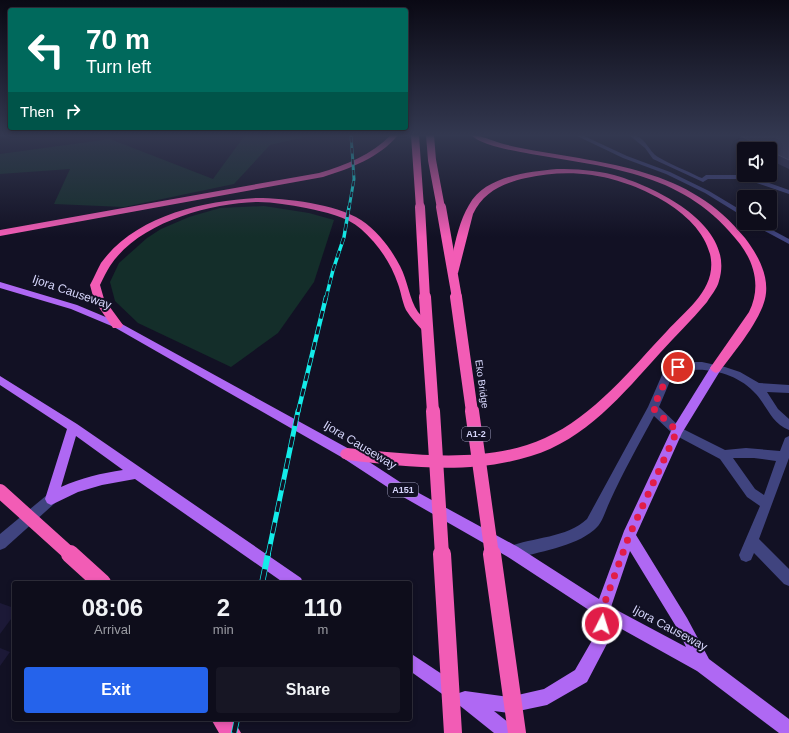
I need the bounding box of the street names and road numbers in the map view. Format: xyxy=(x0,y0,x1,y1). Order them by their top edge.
street label: Ijora Causeway xyxy=(31,272,113,312)
street label: Eko Bridge xyxy=(473,359,491,409)
street label: Ijora Causeway xyxy=(321,418,399,472)
road number: A1-2 xyxy=(462,427,490,441)
road number: A151 xyxy=(388,483,418,497)
street label: Ijora Causeway xyxy=(630,602,710,654)

